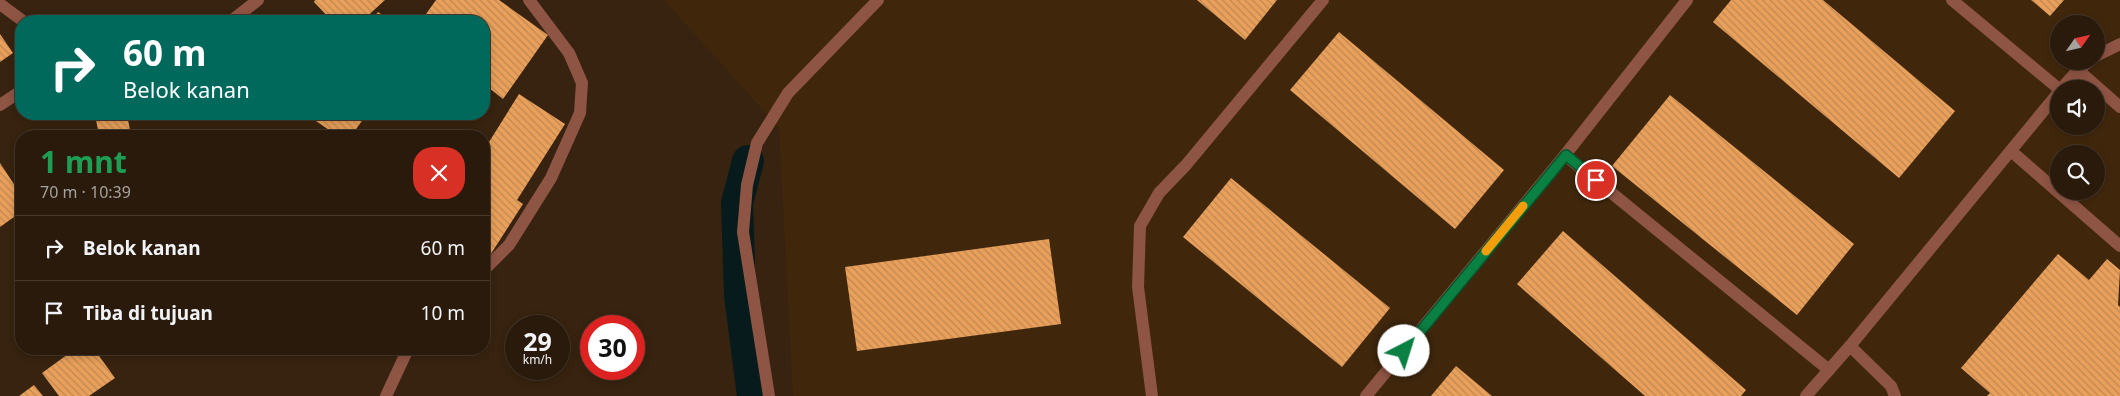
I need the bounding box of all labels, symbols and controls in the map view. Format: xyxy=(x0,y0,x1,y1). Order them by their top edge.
north arrow xyxy=(2050,15,2105,70)
map controls xyxy=(2050,15,2105,200)
text: 60 m xyxy=(123,29,206,76)
icon: right xyxy=(40,35,105,100)
text: Belok kanan xyxy=(123,74,250,104)
button: sound xyxy=(2050,80,2105,135)
text: 1 mnt xyxy=(40,141,127,182)
button: search xyxy=(2050,145,2105,200)
button: close xyxy=(413,147,465,199)
pin xyxy=(1575,159,1617,201)
icon: arrive xyxy=(1582,166,1610,194)
text: 70 m · 10:39 xyxy=(40,181,131,203)
icon: right xyxy=(40,234,68,262)
text: Belok kanan xyxy=(83,235,200,261)
text: 60 m xyxy=(421,235,465,261)
icon: arrive xyxy=(40,299,68,327)
text: Tiba di tujuan xyxy=(83,300,213,326)
text: 10 m xyxy=(421,300,465,326)
speed limit sign: 30 xyxy=(580,315,645,380)
text: 29 xyxy=(523,324,552,358)
position arrow xyxy=(1377,324,1429,376)
text: km/h xyxy=(523,351,552,368)

